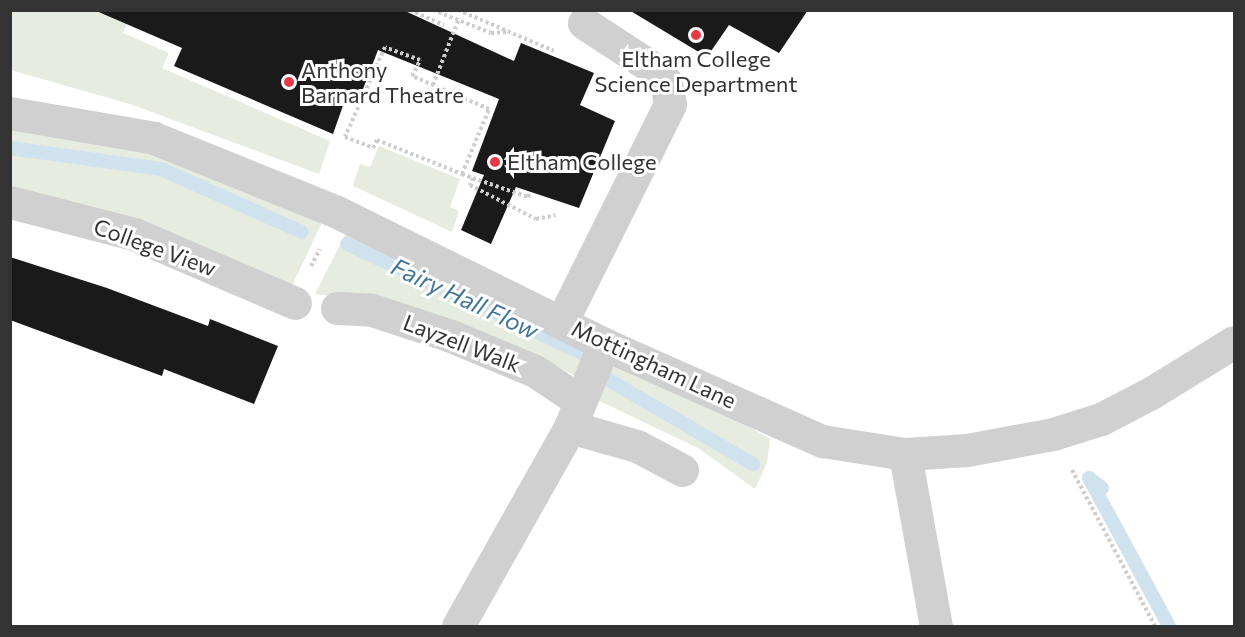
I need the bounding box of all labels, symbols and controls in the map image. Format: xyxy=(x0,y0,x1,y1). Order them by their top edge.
marker: Eltham College Science Department xyxy=(689,28,703,42)
place label: Eltham College Science Department xyxy=(595,45,797,96)
place label: Anthony Barnard Theatre xyxy=(301,56,464,107)
marker: Anthony Barnard Theatre xyxy=(282,75,296,89)
place label: Eltham College xyxy=(507,149,656,175)
marker: Eltham College xyxy=(488,155,502,169)
street label: College View xyxy=(90,213,220,281)
water label: Fairy Hall Flow xyxy=(387,251,543,345)
street label: Layzell Walk xyxy=(400,309,524,377)
street label: Mottingham Lane xyxy=(568,314,740,414)

